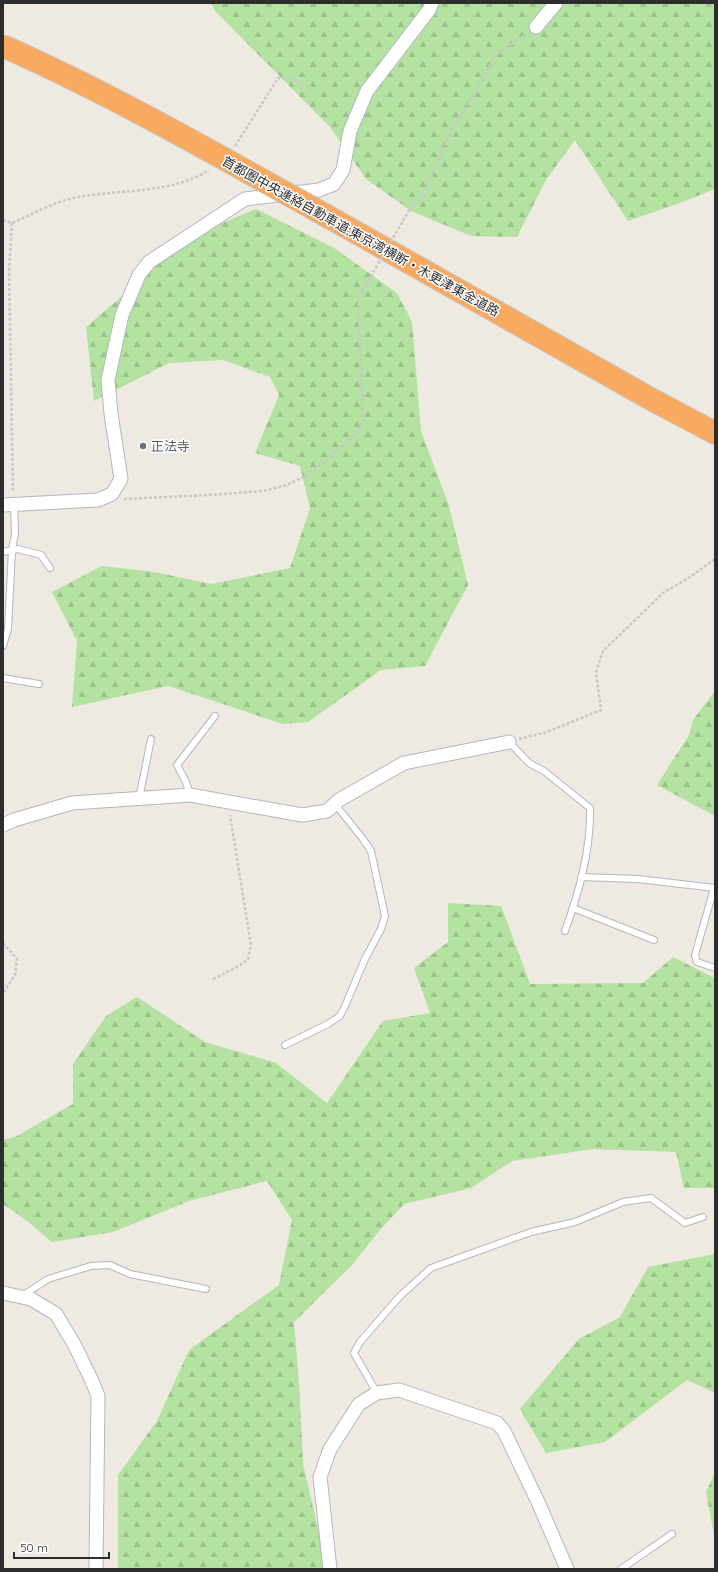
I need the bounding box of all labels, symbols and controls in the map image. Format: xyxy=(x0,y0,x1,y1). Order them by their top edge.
street label: 首都圏中央連絡自動車道;東京湾横断・木更津東金道路 xyxy=(220,153,502,319)
place label: 正法寺 xyxy=(151,438,190,454)
marker: 正法寺 xyxy=(138,441,148,451)
scale bar xyxy=(14,1534,109,1560)
text: 50 m xyxy=(20,1540,48,1555)

